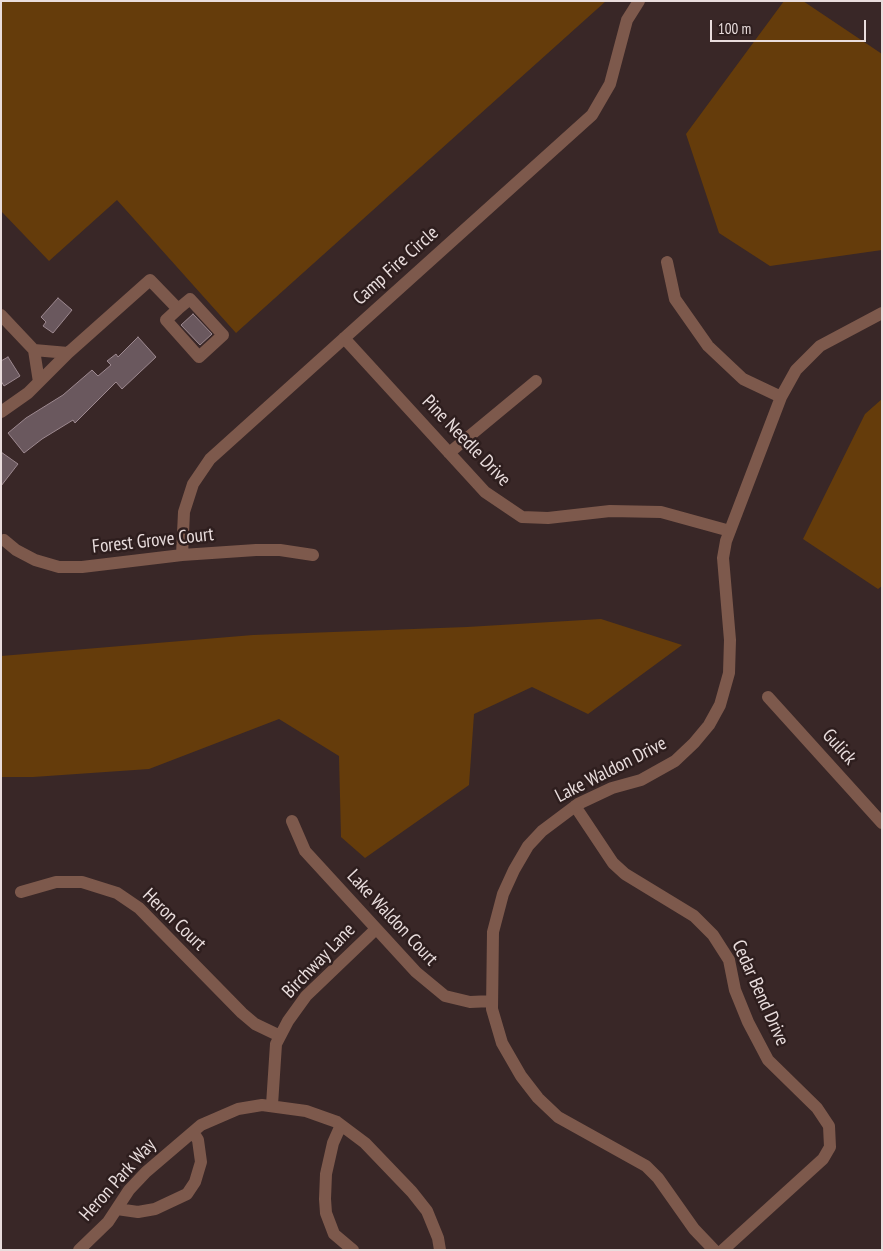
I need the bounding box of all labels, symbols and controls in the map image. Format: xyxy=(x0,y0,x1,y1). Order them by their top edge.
scale bar xyxy=(713,10,869,42)
text: 100 m xyxy=(718,19,751,38)
street label: Camp Fire Circle xyxy=(349,222,443,310)
street label: Pine Needle Drive xyxy=(417,391,515,491)
street label: Forest Grove Court xyxy=(91,523,215,559)
street label: Gulick xyxy=(817,724,861,770)
street label: Lake Waldon Drive xyxy=(552,732,670,808)
street label: Lake Waldon Court xyxy=(342,865,442,971)
street label: Heron Court xyxy=(138,884,210,956)
street label: Birchway Lane xyxy=(278,919,360,1003)
street label: Cedar Bend Drive xyxy=(727,937,793,1049)
street label: Heron Park Way xyxy=(75,1134,161,1226)

